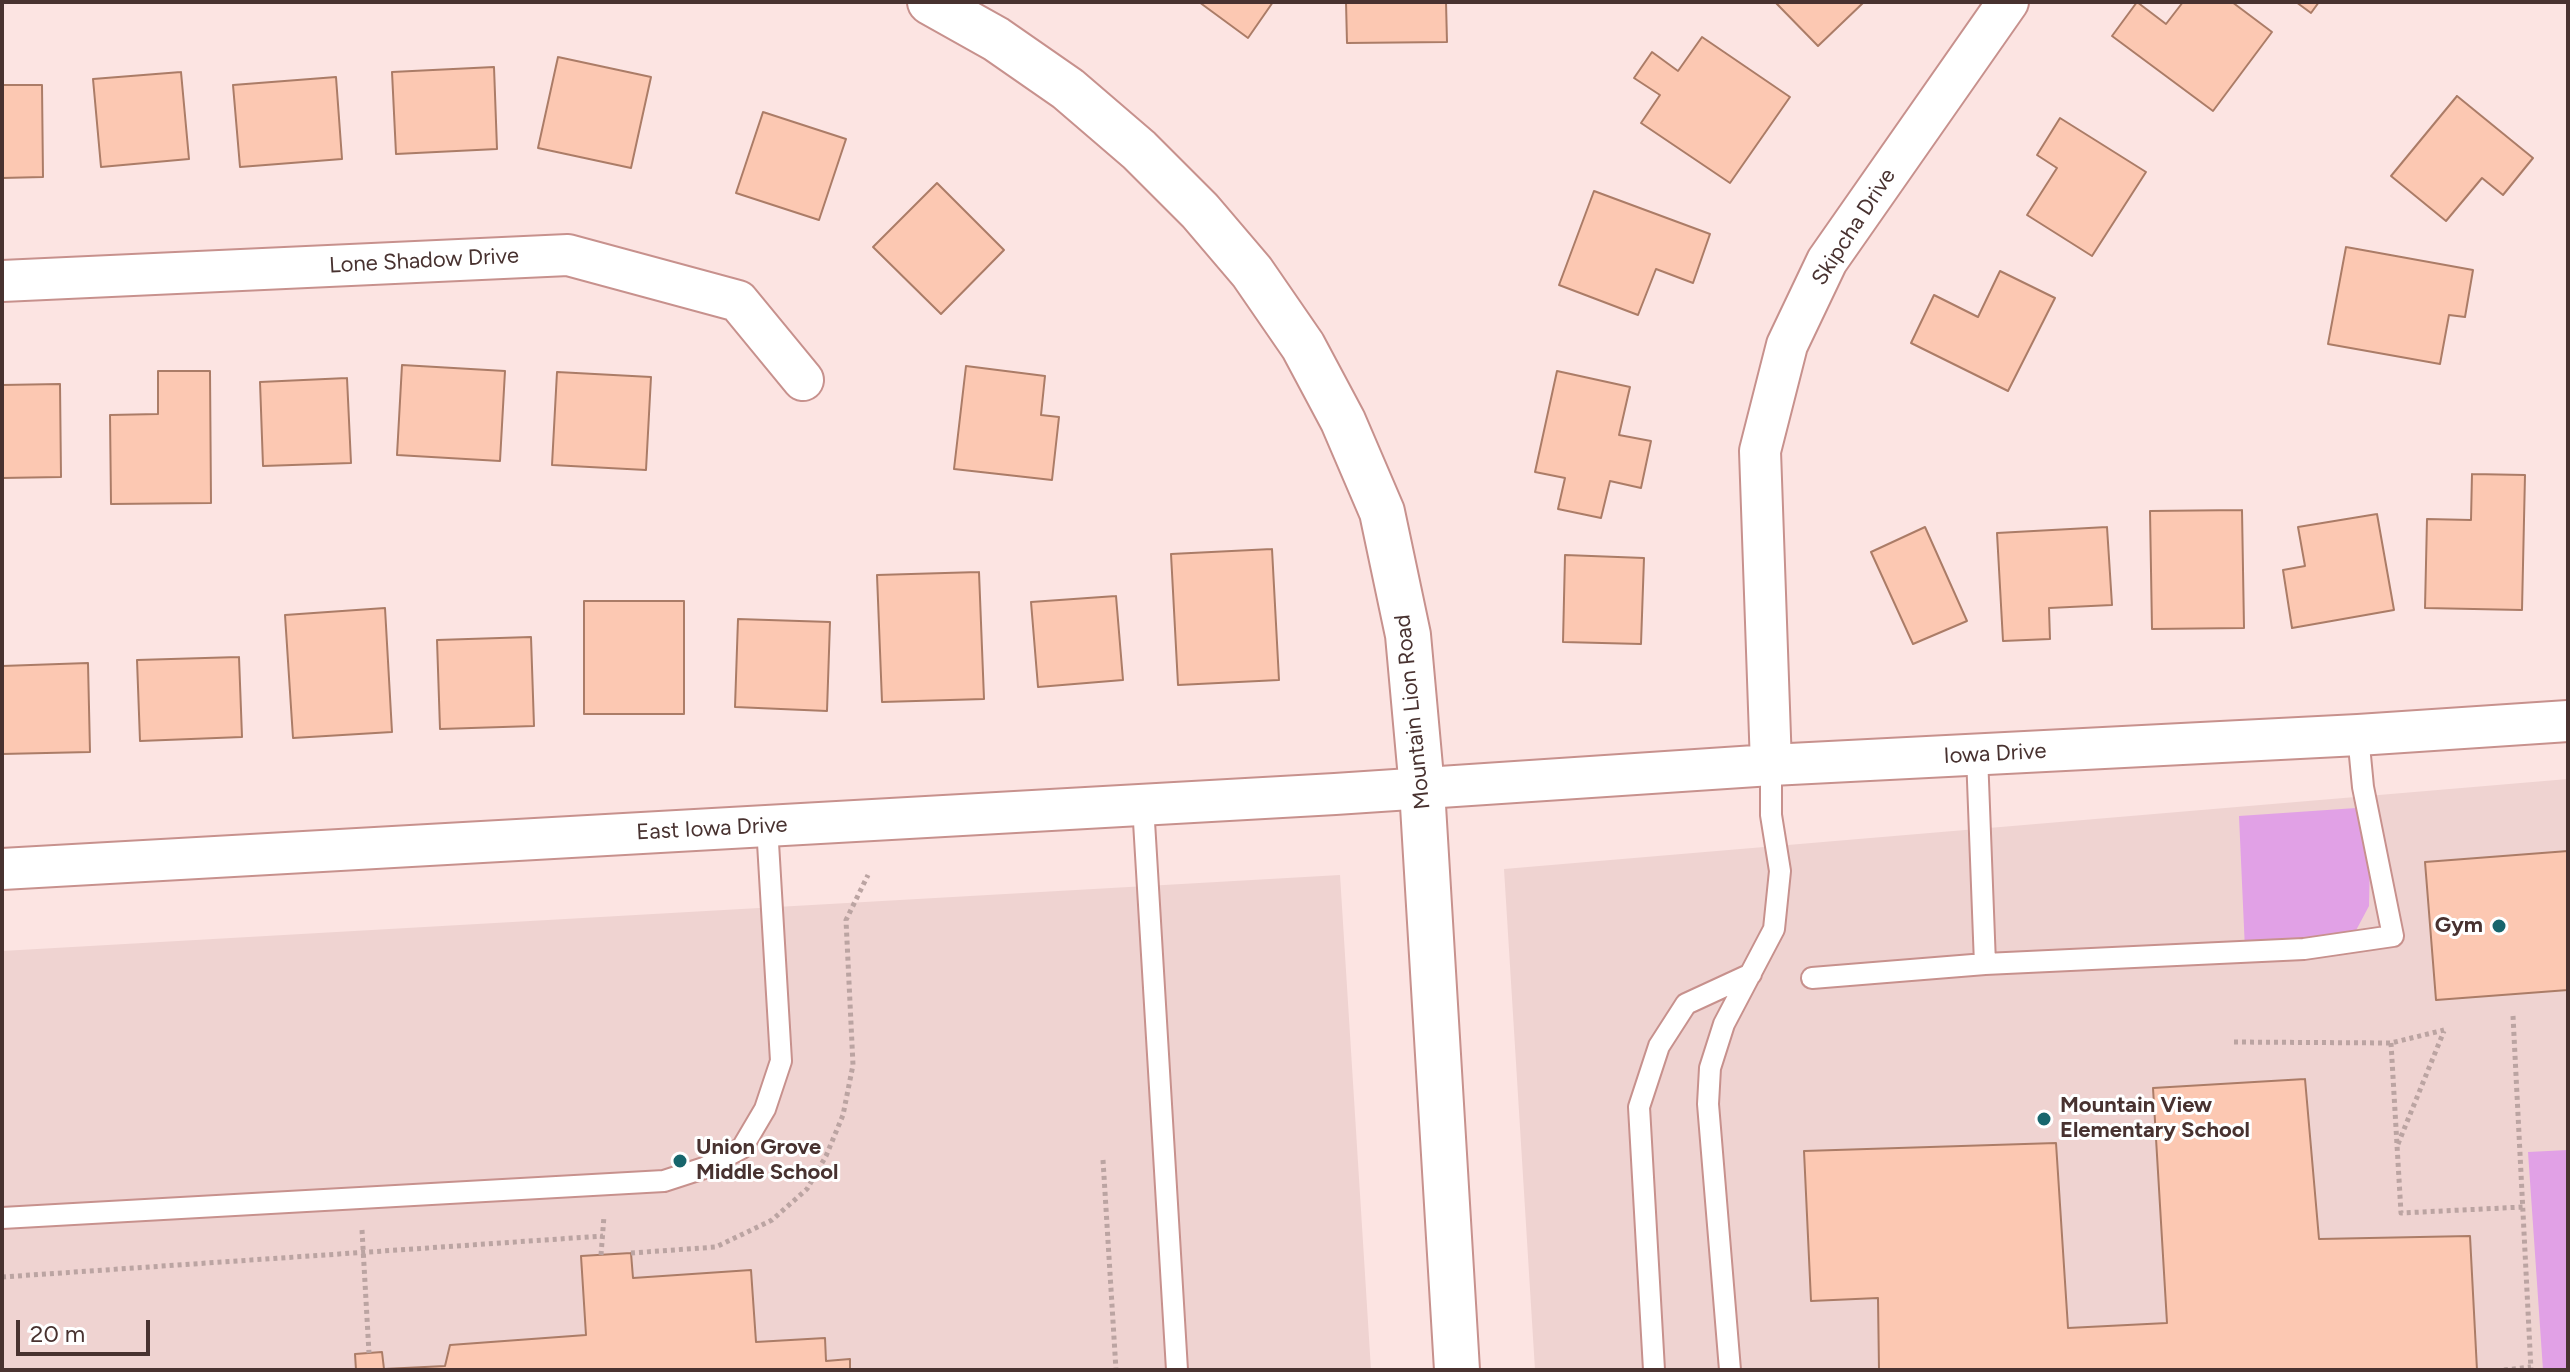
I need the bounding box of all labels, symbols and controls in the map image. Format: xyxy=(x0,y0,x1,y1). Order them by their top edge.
street label: Skipcha Drive xyxy=(1806,164,1902,290)
street label: Lone Shadow Drive xyxy=(329,243,519,279)
street label: Mountain Lion Road xyxy=(1390,613,1436,811)
street label: Iowa Drive xyxy=(1943,738,2047,770)
street label: East Iowa Drive xyxy=(636,812,788,846)
place label: Gym xyxy=(2435,913,2483,939)
marker: Gym xyxy=(2490,917,2508,935)
place label: Mountain View Elementary School xyxy=(2060,1093,2250,1144)
marker: Mountain View Elementary School xyxy=(2035,1110,2053,1128)
place label: Union Grove Middle School xyxy=(696,1135,839,1186)
marker: Union Grove Middle School xyxy=(671,1152,689,1170)
scale bar xyxy=(20,1304,154,1354)
text: 20 m xyxy=(30,1319,85,1348)

